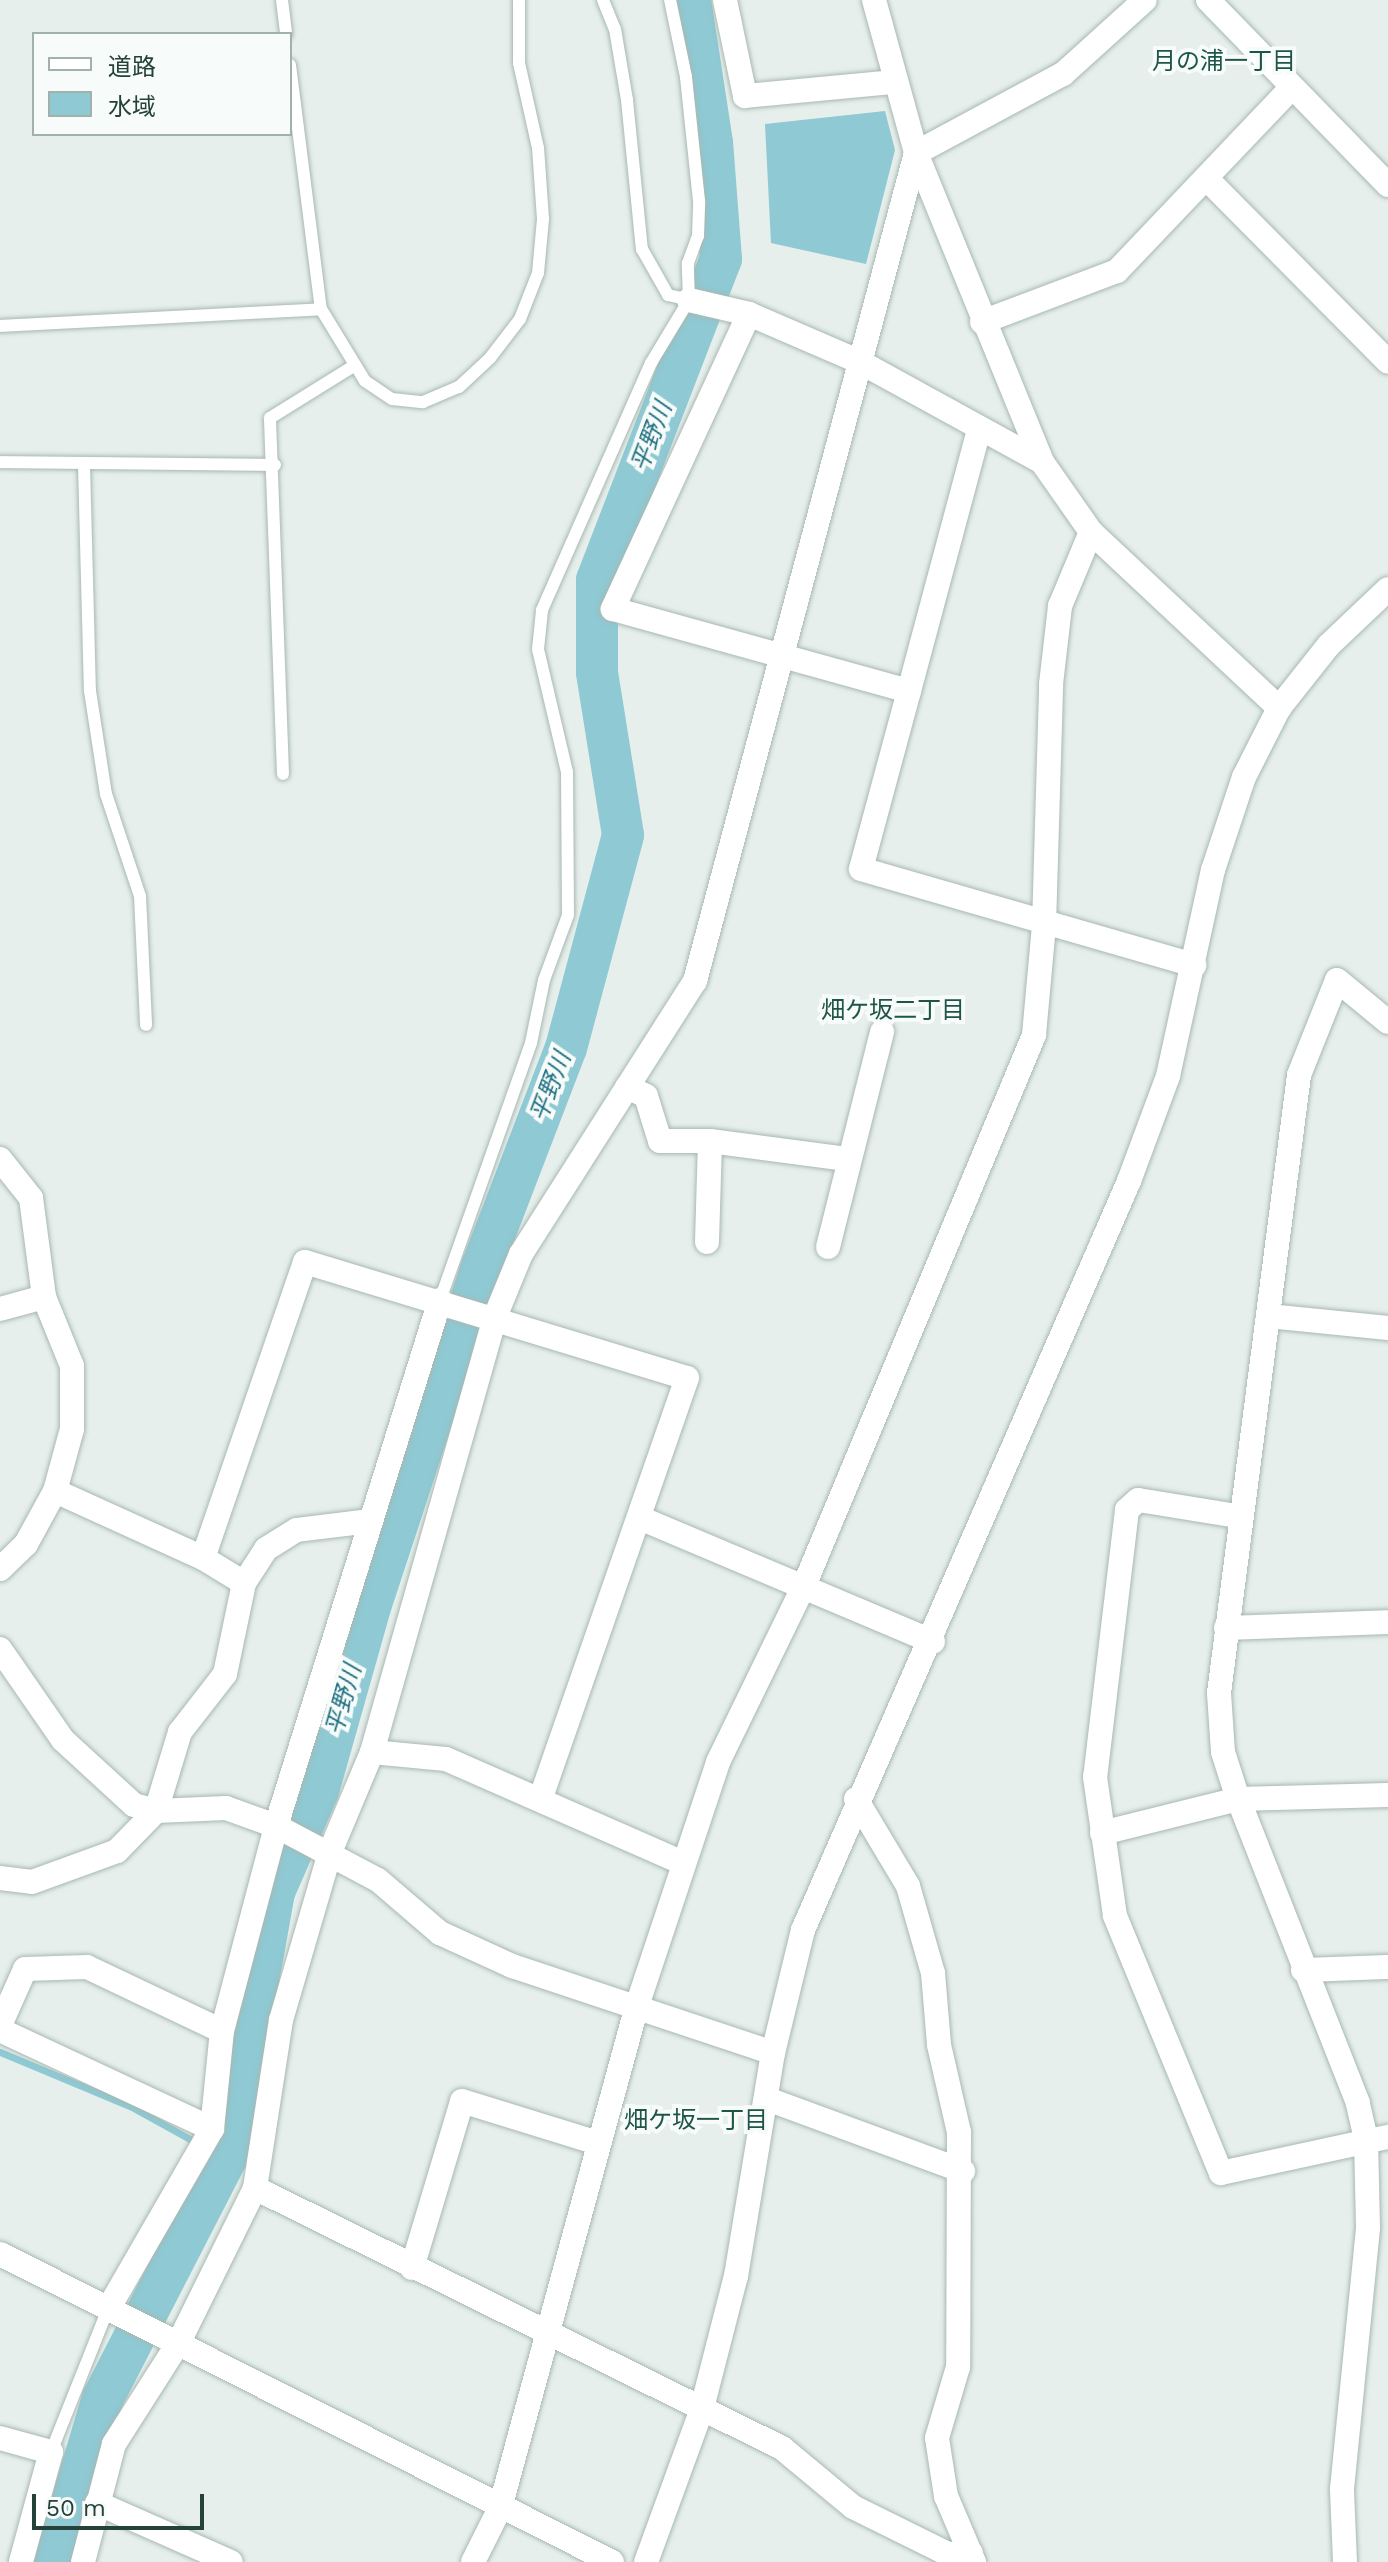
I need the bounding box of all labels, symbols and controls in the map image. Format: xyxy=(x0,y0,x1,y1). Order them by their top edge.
legend xyxy=(32,32,292,136)
district label: 月の浦一丁目 xyxy=(1152,48,1296,76)
text: 道路 xyxy=(108,53,156,81)
text: 水域 xyxy=(108,93,156,121)
water label: 平野川 xyxy=(626,398,678,476)
district label: 畑ケ坂二丁目 xyxy=(821,997,965,1025)
water label: 平野川 xyxy=(525,1048,577,1126)
water label: 平野川 xyxy=(320,1661,368,1739)
district label: 畑ケ坂一丁目 xyxy=(624,2107,768,2135)
scale bar xyxy=(36,2478,208,2528)
text: 50 m xyxy=(46,2494,106,2522)

